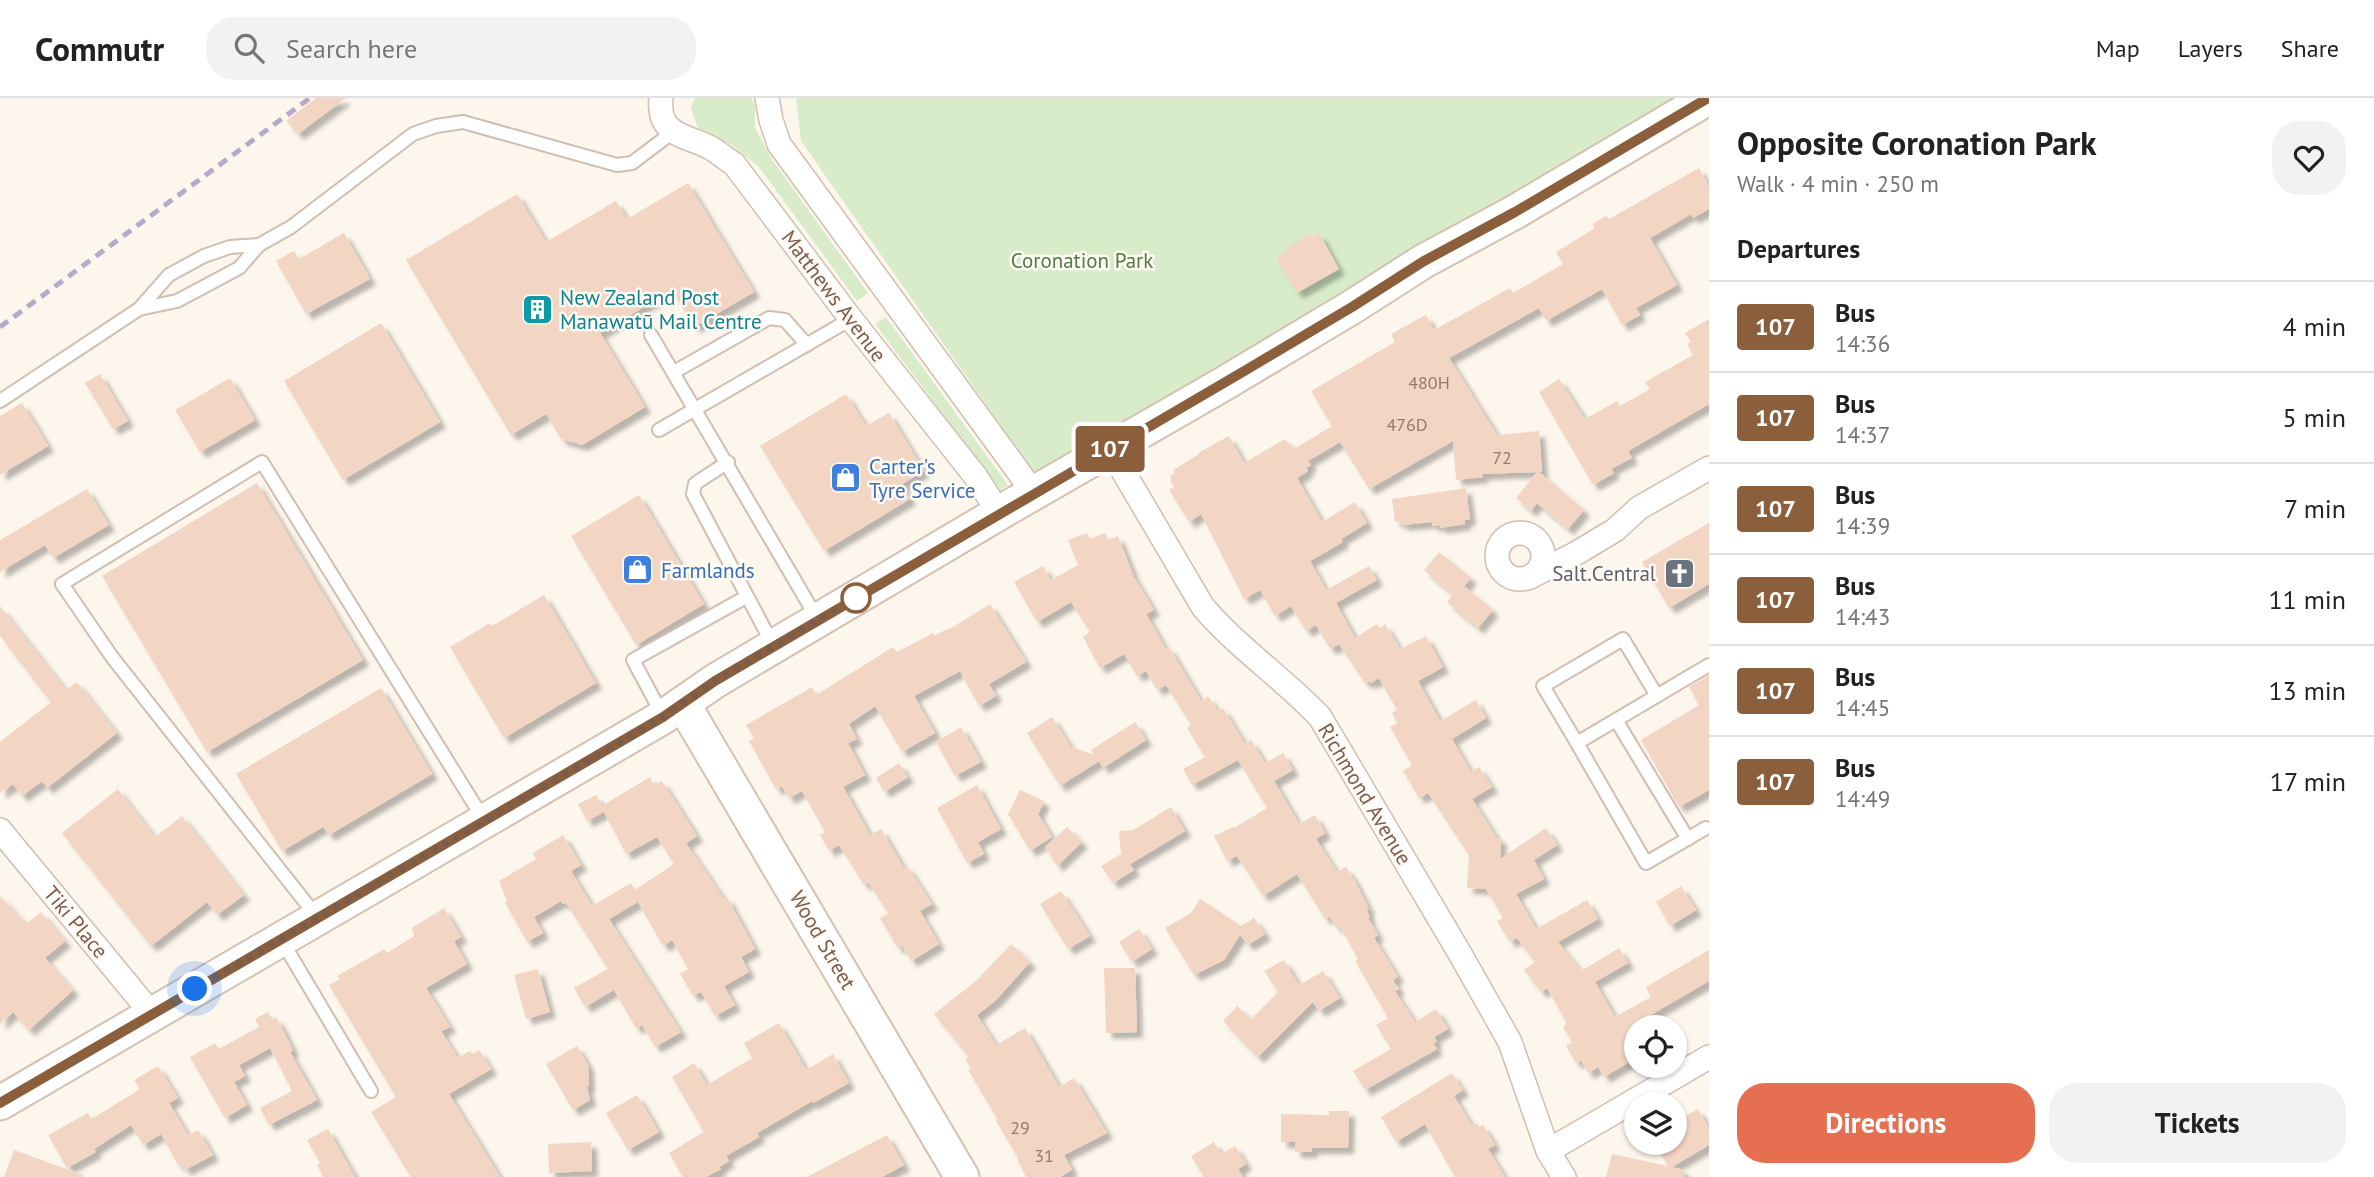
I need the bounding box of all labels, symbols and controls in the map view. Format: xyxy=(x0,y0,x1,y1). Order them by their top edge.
search box xyxy=(206,17,696,80)
text: Commutr xyxy=(35,27,164,70)
icon: search xyxy=(230,29,268,67)
text: Search here xyxy=(286,32,417,65)
text: Map xyxy=(2096,33,2140,64)
text: Layers xyxy=(2178,33,2243,64)
text: Share xyxy=(2281,33,2339,64)
text: Opposite Coronation Park xyxy=(1737,121,2096,164)
button: heart xyxy=(2272,121,2346,195)
text: Walk · 4 min · 250 m xyxy=(1737,169,1939,198)
street label: Matthews Avenue xyxy=(776,225,892,367)
text: Departures xyxy=(1737,232,1860,265)
park label: Coronation Park xyxy=(1011,247,1153,274)
place label: New Zealand Post Manawatū Mail Centre xyxy=(560,284,762,335)
building icon: New Zealand Post Manawatū Mail Centre xyxy=(520,292,554,326)
text: Bus xyxy=(1835,296,1875,329)
text: 4 min xyxy=(2283,310,2346,343)
text: 107 xyxy=(1755,311,1796,342)
text: 14:36 xyxy=(1835,329,1890,358)
house number: 480H xyxy=(1408,371,1450,394)
text: Bus xyxy=(1835,387,1875,420)
text: 5 min xyxy=(2283,401,2346,434)
text: 107 xyxy=(1755,402,1796,433)
house number: 476D xyxy=(1386,413,1428,436)
text: 14:37 xyxy=(1835,420,1890,449)
line badge: 107 xyxy=(1070,426,1150,472)
text: 107 xyxy=(1090,433,1130,464)
house number: 72 xyxy=(1492,446,1512,469)
place label: Carter's Tyre Service xyxy=(869,453,976,504)
shop icon: Carter's Tyre Service xyxy=(829,461,863,495)
text: Bus xyxy=(1835,478,1875,511)
text: 7 min xyxy=(2284,492,2346,525)
text: 107 xyxy=(1755,493,1796,524)
text: 14:39 xyxy=(1835,511,1890,540)
shop icon: Farmlands xyxy=(621,553,655,587)
church icon: Salt.Central xyxy=(1662,556,1696,590)
place label: Farmlands xyxy=(661,557,755,584)
place label: Salt.Central xyxy=(1552,560,1656,587)
text: Bus xyxy=(1835,569,1875,602)
unlabelled marker xyxy=(841,583,871,613)
text: 11 min xyxy=(2268,583,2346,616)
text: 107 xyxy=(1755,584,1796,615)
text: 14:43 xyxy=(1835,602,1890,631)
text: Bus xyxy=(1835,660,1875,693)
text: 13 min xyxy=(2268,674,2346,707)
text: 107 xyxy=(1755,675,1796,706)
text: 14:45 xyxy=(1835,693,1890,722)
street label: Richmond Avenue xyxy=(1312,718,1418,870)
text: Bus xyxy=(1835,751,1875,784)
text: 17 min xyxy=(2270,765,2346,798)
text: 107 xyxy=(1755,766,1796,797)
text: 14:49 xyxy=(1835,784,1890,813)
street label: Tiki Place xyxy=(38,880,114,964)
street label: Wood Street xyxy=(784,886,862,994)
your location xyxy=(177,971,212,1006)
map controls xyxy=(1624,1015,1687,1155)
button: locate xyxy=(1624,1015,1687,1078)
button: Directions xyxy=(1737,1083,2035,1163)
button: Tickets xyxy=(2049,1083,2346,1163)
button: layers xyxy=(1624,1092,1687,1155)
house number: 29 xyxy=(1010,1116,1030,1139)
house number: 31 xyxy=(1034,1144,1054,1167)

